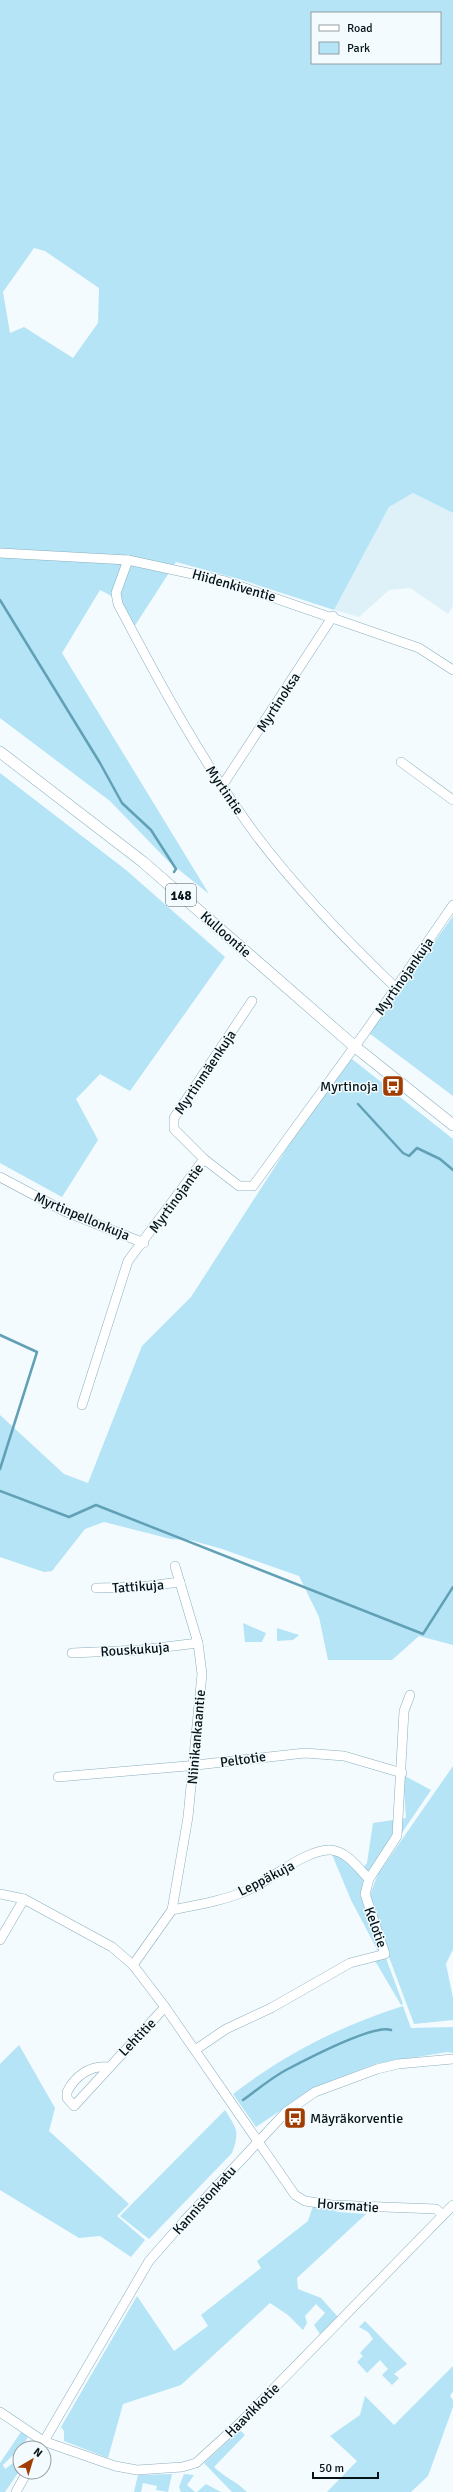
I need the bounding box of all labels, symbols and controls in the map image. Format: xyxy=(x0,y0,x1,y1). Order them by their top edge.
legend xyxy=(311,12,441,64)
text: Road xyxy=(347,21,373,36)
text: Park xyxy=(347,41,370,56)
street label: Hiidenkiventie xyxy=(190,565,278,606)
street label: Myrtinoksa xyxy=(253,669,304,735)
street label: Myrtintie xyxy=(202,763,247,818)
road number: 148 xyxy=(166,884,196,906)
street label: Kulloontie xyxy=(197,908,255,961)
street label: Myrtinojankuja xyxy=(371,934,437,1018)
street label: Myrtinmäenkuja xyxy=(171,1027,240,1118)
bus stop icon: Myrtinoja xyxy=(380,1073,406,1099)
place label: Myrtinoja xyxy=(320,1078,378,1095)
street label: Myrtinojantie xyxy=(146,1160,207,1236)
street label: Myrtinpellonkuja xyxy=(31,1189,132,1244)
street label: Tattikuja xyxy=(112,1576,165,1597)
street label: Rouskukuja xyxy=(100,1639,170,1660)
street label: Niinikankaantie xyxy=(184,1689,209,1785)
street label: Peltotie xyxy=(219,1748,267,1771)
street label: Leppäkuja xyxy=(235,1857,297,1900)
street label: Kelotie xyxy=(360,1905,391,1950)
street label: Lehtitie xyxy=(115,2015,159,2060)
bus stop icon: Mäyräkorventie xyxy=(282,2105,308,2131)
place label: Mäyräkorventie xyxy=(310,2110,403,2127)
street label: Kannistonkatu xyxy=(169,2162,240,2238)
street label: Horsmatie xyxy=(316,2195,379,2216)
street label: Haavikkotie xyxy=(222,2380,283,2441)
north arrow xyxy=(12,2440,52,2480)
text: N xyxy=(31,2445,45,2460)
scale bar xyxy=(313,2454,378,2480)
text: 50 m xyxy=(319,2461,344,2476)

